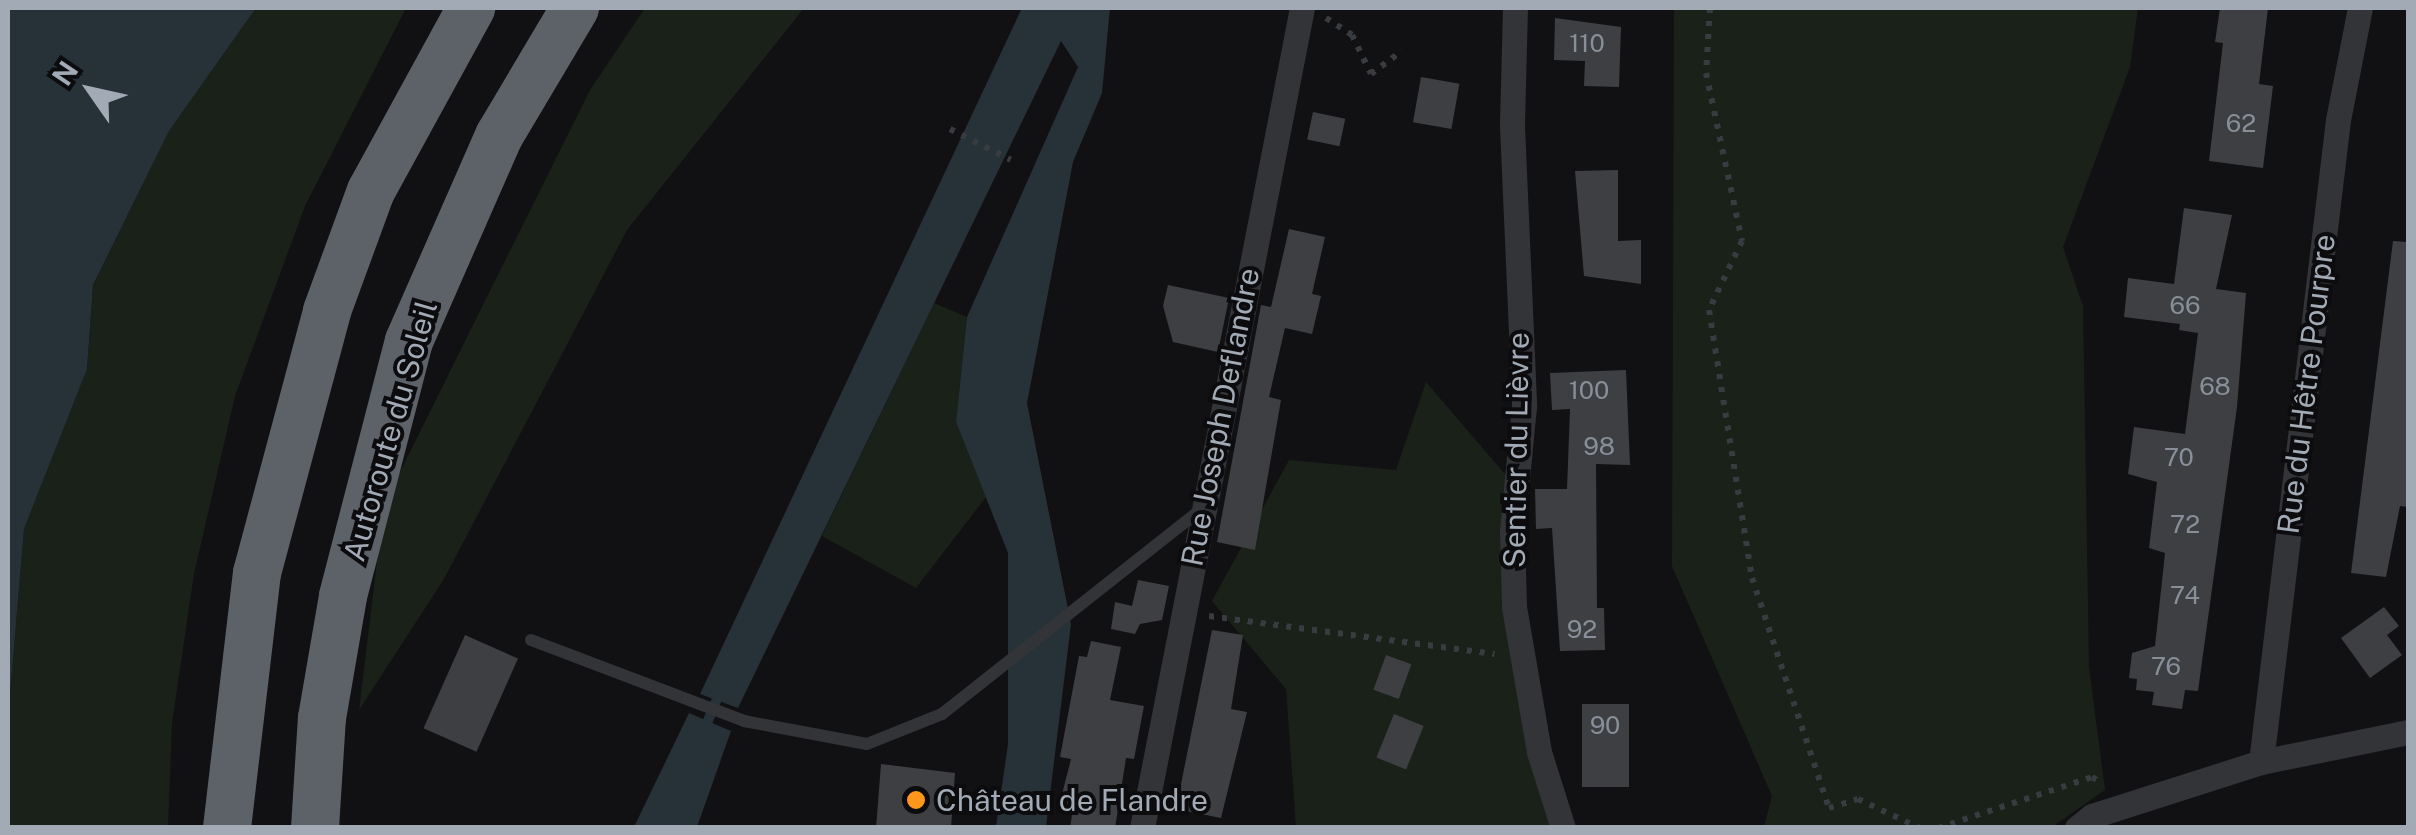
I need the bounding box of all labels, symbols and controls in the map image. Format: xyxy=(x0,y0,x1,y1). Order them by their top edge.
house number: 110 xyxy=(1569,28,1605,58)
north arrow xyxy=(40,40,140,140)
text: N xyxy=(45,55,85,91)
house number: 62 xyxy=(2226,108,2256,138)
street label: Rue du Hêtre Pourpre xyxy=(2270,232,2342,536)
street label: Rue Joseph Deflandre xyxy=(1173,265,1267,569)
house number: 66 xyxy=(2170,290,2200,320)
street label: Autoroute du Soleil xyxy=(336,296,444,566)
street label: Sentier du Lièvre xyxy=(1496,331,1536,569)
house number: 68 xyxy=(2199,371,2231,401)
house number: 100 xyxy=(1569,375,1609,405)
house number: 98 xyxy=(1583,431,1615,461)
house number: 70 xyxy=(2164,442,2194,472)
house number: 72 xyxy=(2170,509,2200,539)
house number: 74 xyxy=(2170,580,2200,610)
house number: 92 xyxy=(1567,614,1597,644)
house number: 76 xyxy=(2151,651,2181,681)
house number: 90 xyxy=(1590,710,1620,740)
place label: Château de Flandre xyxy=(936,782,1209,818)
marker: Château de Flandre xyxy=(905,789,927,811)

